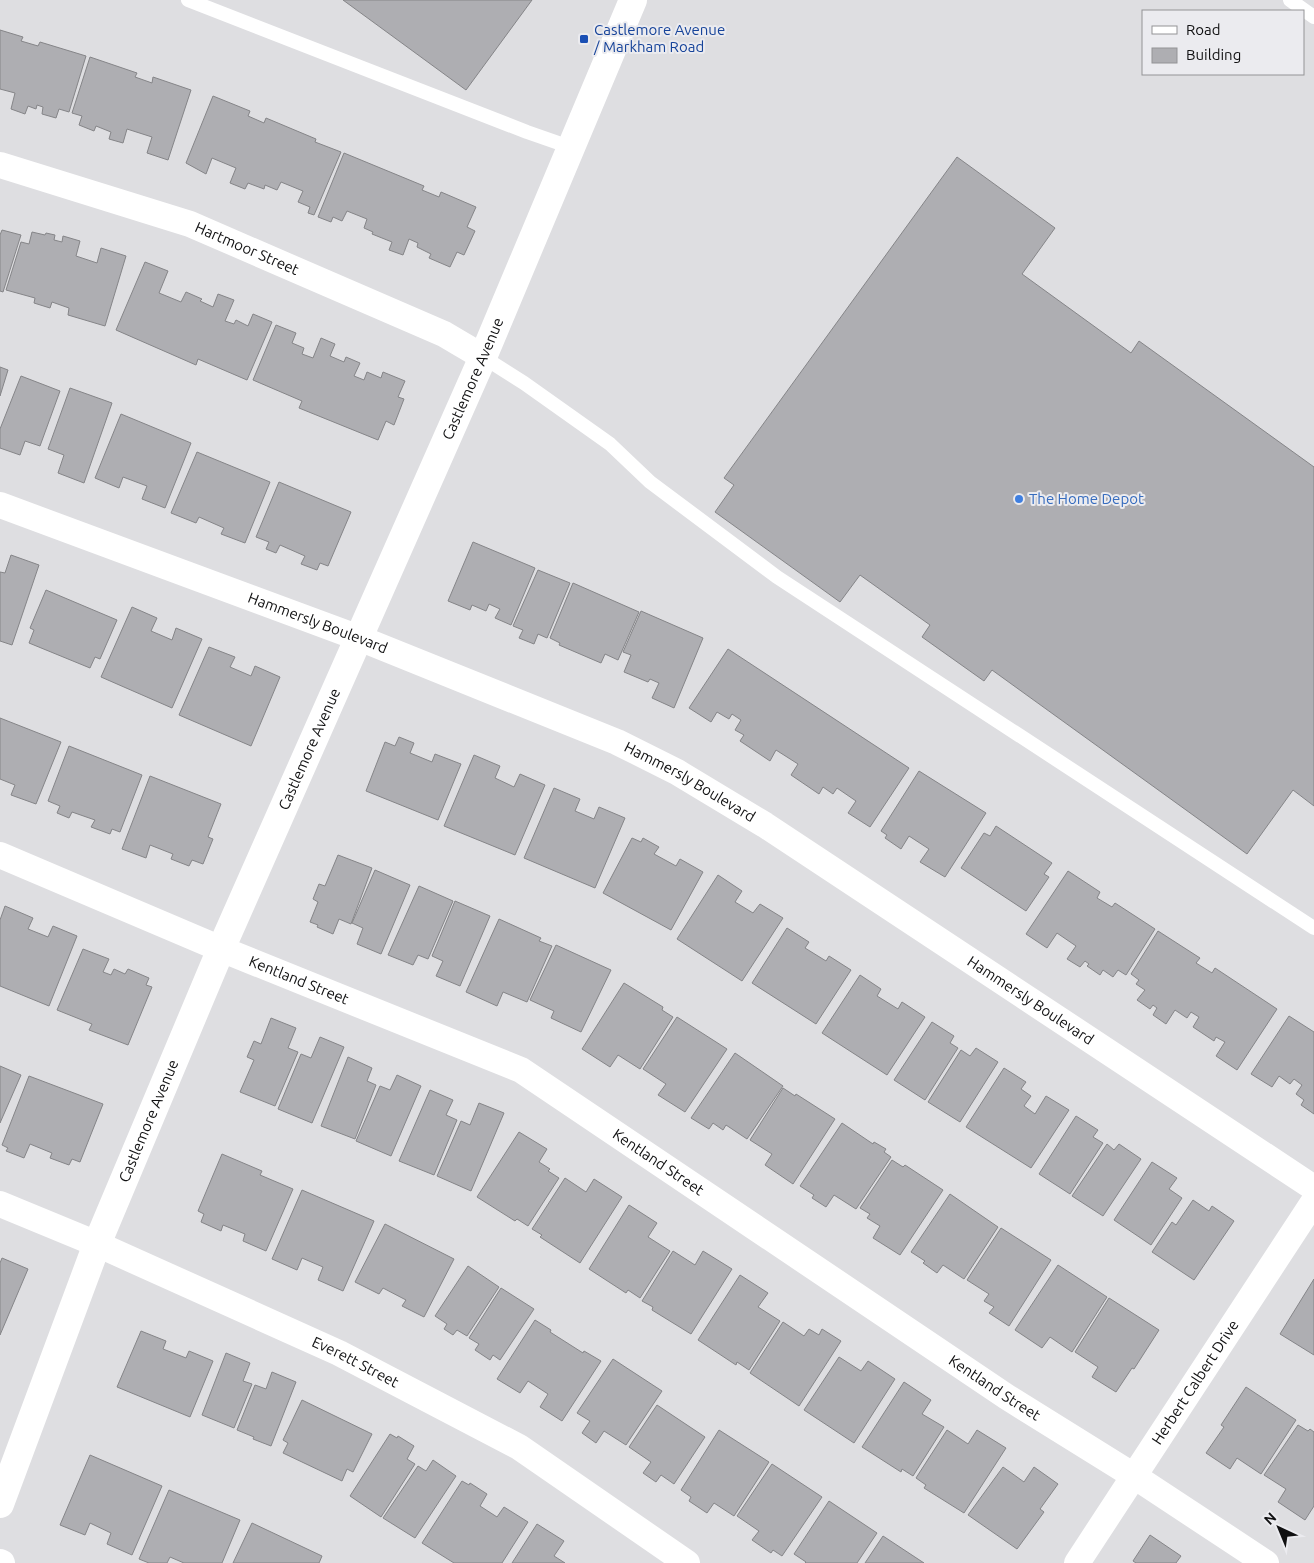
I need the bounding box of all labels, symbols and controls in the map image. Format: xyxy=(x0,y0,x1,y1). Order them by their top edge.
legend xyxy=(1142,10,1304,75)
place label: Castlemore Avenue / Markham Road xyxy=(593,21,725,55)
text: Road xyxy=(1186,21,1221,38)
marker: Castlemore Avenue / Markham Road xyxy=(578,33,590,45)
text: Building xyxy=(1186,46,1241,63)
street label: Hartmoor Street xyxy=(193,218,302,278)
street label: Castlemore Avenue xyxy=(439,315,507,442)
place label: The Home Depot xyxy=(1029,490,1144,507)
marker: The Home Depot xyxy=(1013,493,1025,505)
street label: Hammersly Boulevard xyxy=(246,589,390,657)
street label: Castlemore Avenue xyxy=(275,686,343,812)
street label: Hammersly Boulevard xyxy=(622,738,759,825)
street label: Kentland Street xyxy=(247,952,351,1008)
street label: Hammersly Boulevard xyxy=(964,952,1097,1048)
street label: Castlemore Avenue xyxy=(115,1057,182,1185)
street label: Kentland Street xyxy=(610,1125,707,1199)
street label: Herbert Calbert Drive xyxy=(1148,1317,1242,1447)
street label: Everett Street xyxy=(309,1333,402,1391)
street label: Kentland Street xyxy=(946,1351,1044,1424)
north arrow xyxy=(1254,1503,1304,1553)
text: N xyxy=(1261,1509,1279,1528)

